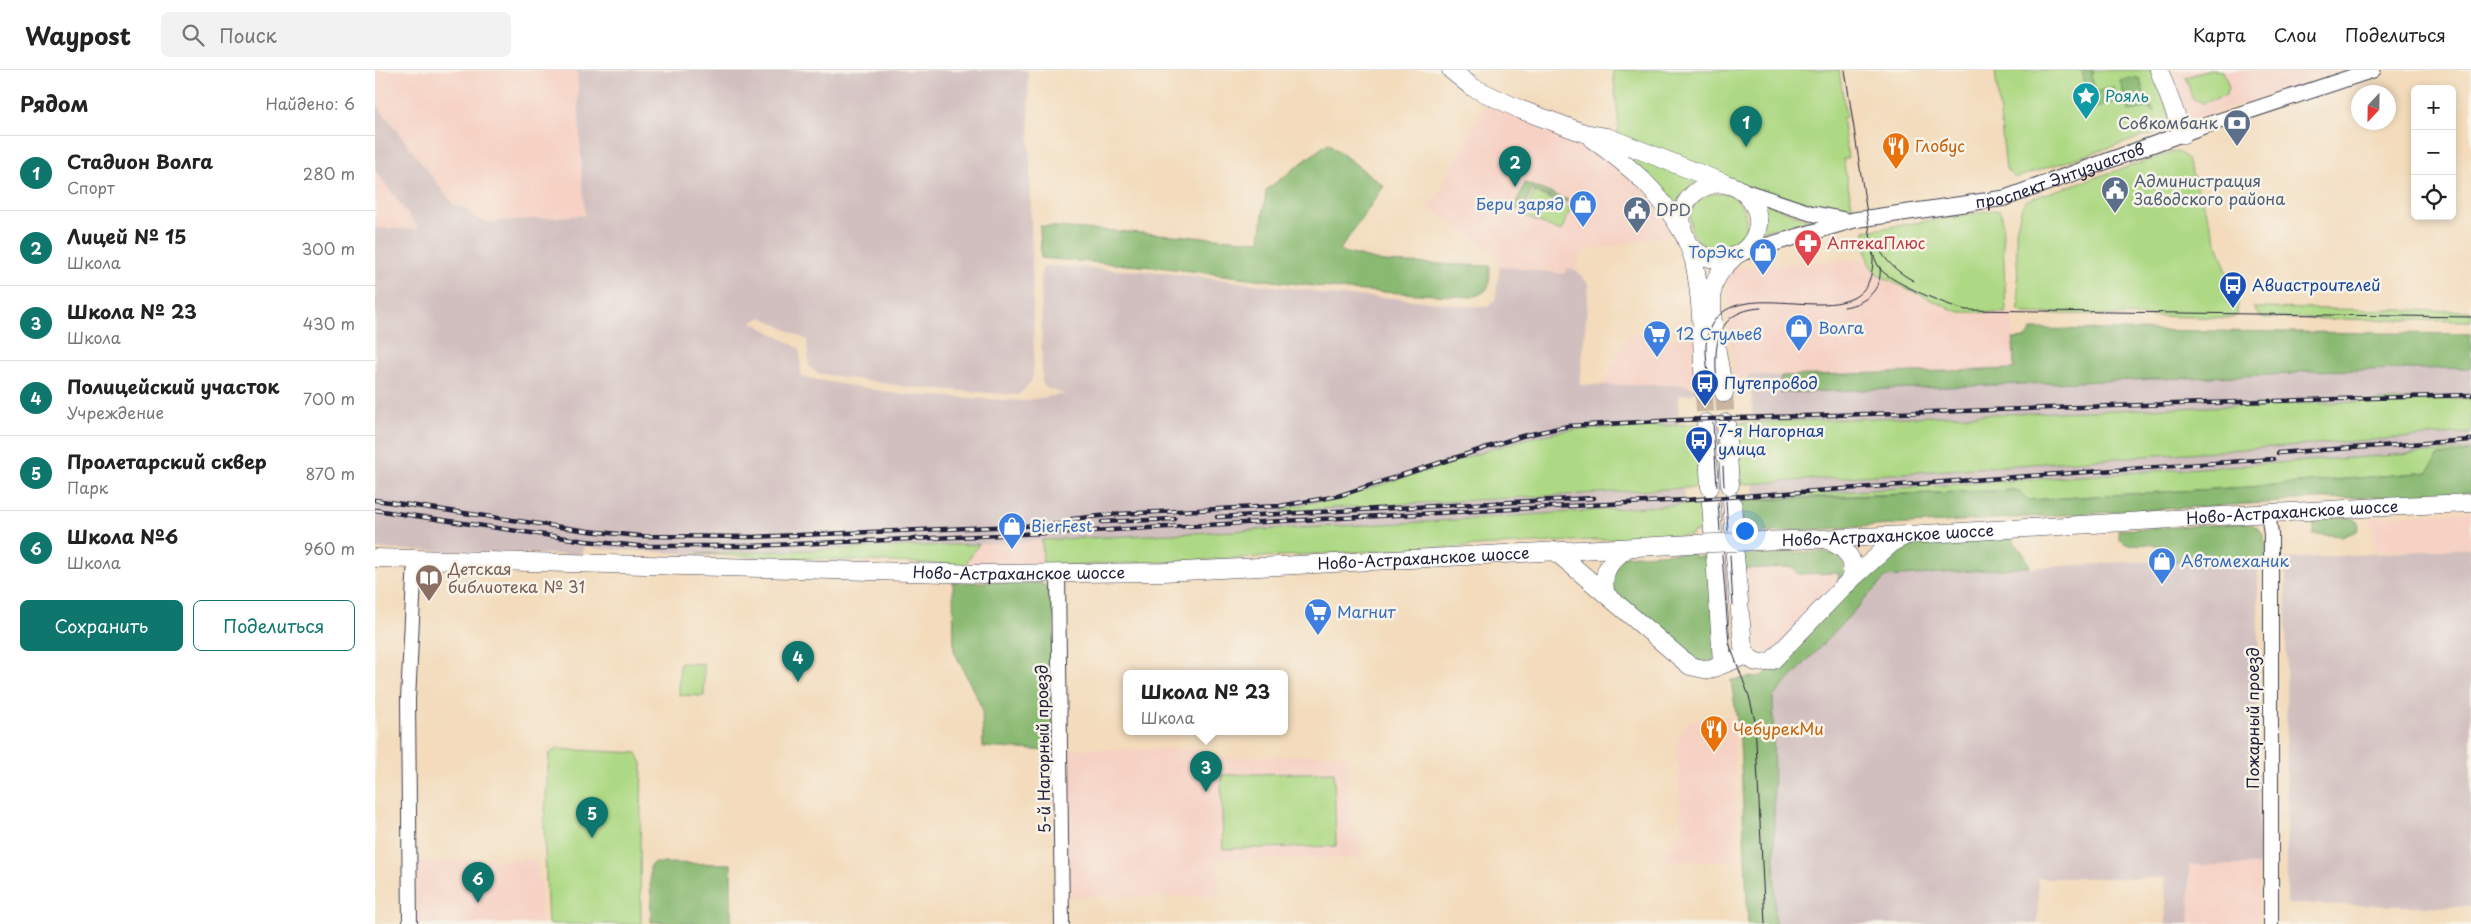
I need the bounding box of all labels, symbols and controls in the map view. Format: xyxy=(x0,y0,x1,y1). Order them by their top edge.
search box xyxy=(161,12,511,57)
text: Waypost xyxy=(25,17,131,53)
icon: search xyxy=(179,21,207,49)
text: Поиск xyxy=(219,21,277,49)
text: Карта xyxy=(2193,21,2246,48)
text: Слои xyxy=(2274,21,2317,48)
text: Поделиться xyxy=(2345,21,2446,48)
place icon: Рояль xyxy=(2071,81,2101,120)
place label: Рояль xyxy=(2105,83,2149,107)
north arrow xyxy=(2351,85,2396,130)
map controls xyxy=(2411,85,2456,220)
button: + xyxy=(2411,85,2456,130)
text: Рядом xyxy=(20,87,88,119)
text: Найдено: 6 xyxy=(265,91,355,115)
pin: 1 xyxy=(1730,106,1762,147)
bank icon: Совкомбанк xyxy=(2222,108,2252,147)
place label: Совкомбанк xyxy=(2118,110,2218,134)
button: − xyxy=(2411,130,2456,175)
restaurant icon: Глобус xyxy=(1881,131,1911,170)
place label: Глобус xyxy=(1915,133,1965,157)
street label: проспект Энтузиастов xyxy=(1973,136,2147,213)
pin: 2 xyxy=(1499,146,1531,187)
text: Стадион Волга xyxy=(67,147,213,175)
text: 1 xyxy=(32,161,40,185)
text: 280 m xyxy=(303,161,355,185)
place label: Администрация Заводского района xyxy=(2134,168,2285,210)
text: Спорт xyxy=(67,175,115,199)
public building icon: Администрация Заводского района xyxy=(2100,175,2130,214)
button: locate xyxy=(2411,175,2456,220)
shop icon: Бери заряд xyxy=(1568,189,1598,228)
place label: Бери заряд xyxy=(1476,191,1564,215)
public building icon: DPD xyxy=(1622,195,1652,234)
place label: DPD xyxy=(1656,197,1691,221)
text: Лицей № 15 xyxy=(67,222,187,250)
pharmacy icon: АптекаПлюс xyxy=(1793,228,1823,267)
place label: АптекаПлюс xyxy=(1827,230,1925,254)
text: 2 xyxy=(30,236,42,260)
text: 300 m xyxy=(301,236,355,260)
shop icon: ТорЭкс xyxy=(1748,237,1778,276)
place label: ТорЭкс xyxy=(1688,239,1744,263)
text: Школа xyxy=(67,250,121,274)
bus stop icon: Авиастроителей xyxy=(2218,270,2248,309)
place label: Авиастроителей xyxy=(2252,272,2381,296)
text: Школа № 23 xyxy=(67,297,197,325)
text: 3 xyxy=(31,311,41,335)
text: 430 m xyxy=(303,311,355,335)
shop icon: Волга xyxy=(1784,313,1814,352)
place label: Волга xyxy=(1818,315,1864,339)
supermarket icon: 12 Стульев xyxy=(1642,319,1672,358)
place label: 12 Стульев xyxy=(1676,321,1762,345)
text: Школа xyxy=(67,325,121,349)
bus stop icon: Путепровод xyxy=(1690,368,1720,407)
place label: Путепровод xyxy=(1724,370,1818,394)
text: Полицейский участок xyxy=(67,372,279,400)
text: 4 xyxy=(31,386,41,410)
text: 700 m xyxy=(303,386,355,410)
text: Учреждение xyxy=(67,400,164,424)
place label: 7-я Нагорная улица xyxy=(1718,418,1824,460)
bus stop icon: 7-я Нагорная улица xyxy=(1684,425,1714,464)
text: Пролетарский сквер xyxy=(67,447,267,475)
text: 5 xyxy=(31,461,41,485)
text: 870 m xyxy=(306,461,355,485)
text: Парк xyxy=(67,475,108,499)
street label: Ново-Астраханское шоссе xyxy=(2185,493,2399,529)
shop icon: BierFest xyxy=(997,511,1027,550)
place label: BierFest xyxy=(1031,513,1092,537)
street label: Ново-Астраханское шоссе xyxy=(1781,517,1995,551)
your location xyxy=(1732,518,1758,544)
text: Школа №6 xyxy=(67,522,178,550)
text: 6 xyxy=(30,536,42,560)
text: 960 m xyxy=(304,536,355,560)
street label: Ново-Астраханское шоссе xyxy=(1317,540,1530,575)
shop icon: Автомеханик xyxy=(2147,546,2177,585)
place label: Автомеханик xyxy=(2181,548,2289,572)
text: Школа xyxy=(67,550,121,574)
place label: Детская библиотека № 31 xyxy=(447,556,585,598)
street label: Ново-Астраханское шоссе xyxy=(912,559,1125,585)
library icon: Детская библиотека № 31 xyxy=(414,563,444,602)
supermarket icon: Магнит xyxy=(1303,597,1333,636)
place label: Магнит xyxy=(1337,599,1397,623)
button: Сохранить xyxy=(20,600,183,651)
button: Поделиться xyxy=(193,600,355,651)
pin: 4 xyxy=(782,641,814,682)
street label: Пожарный проезд xyxy=(2240,647,2264,789)
street label: 5-й Нагорный проезд xyxy=(1029,664,1055,834)
popup xyxy=(1123,670,1288,735)
text: Школа № 23 xyxy=(1141,677,1270,705)
text: Школа xyxy=(1141,705,1194,729)
restaurant icon: ЧебурекМи xyxy=(1699,714,1729,753)
place label: ЧебурекМи xyxy=(1733,716,1824,740)
pin: 3 xyxy=(1190,751,1222,792)
pin: 5 xyxy=(576,797,608,838)
pin: 6 xyxy=(462,862,494,903)

